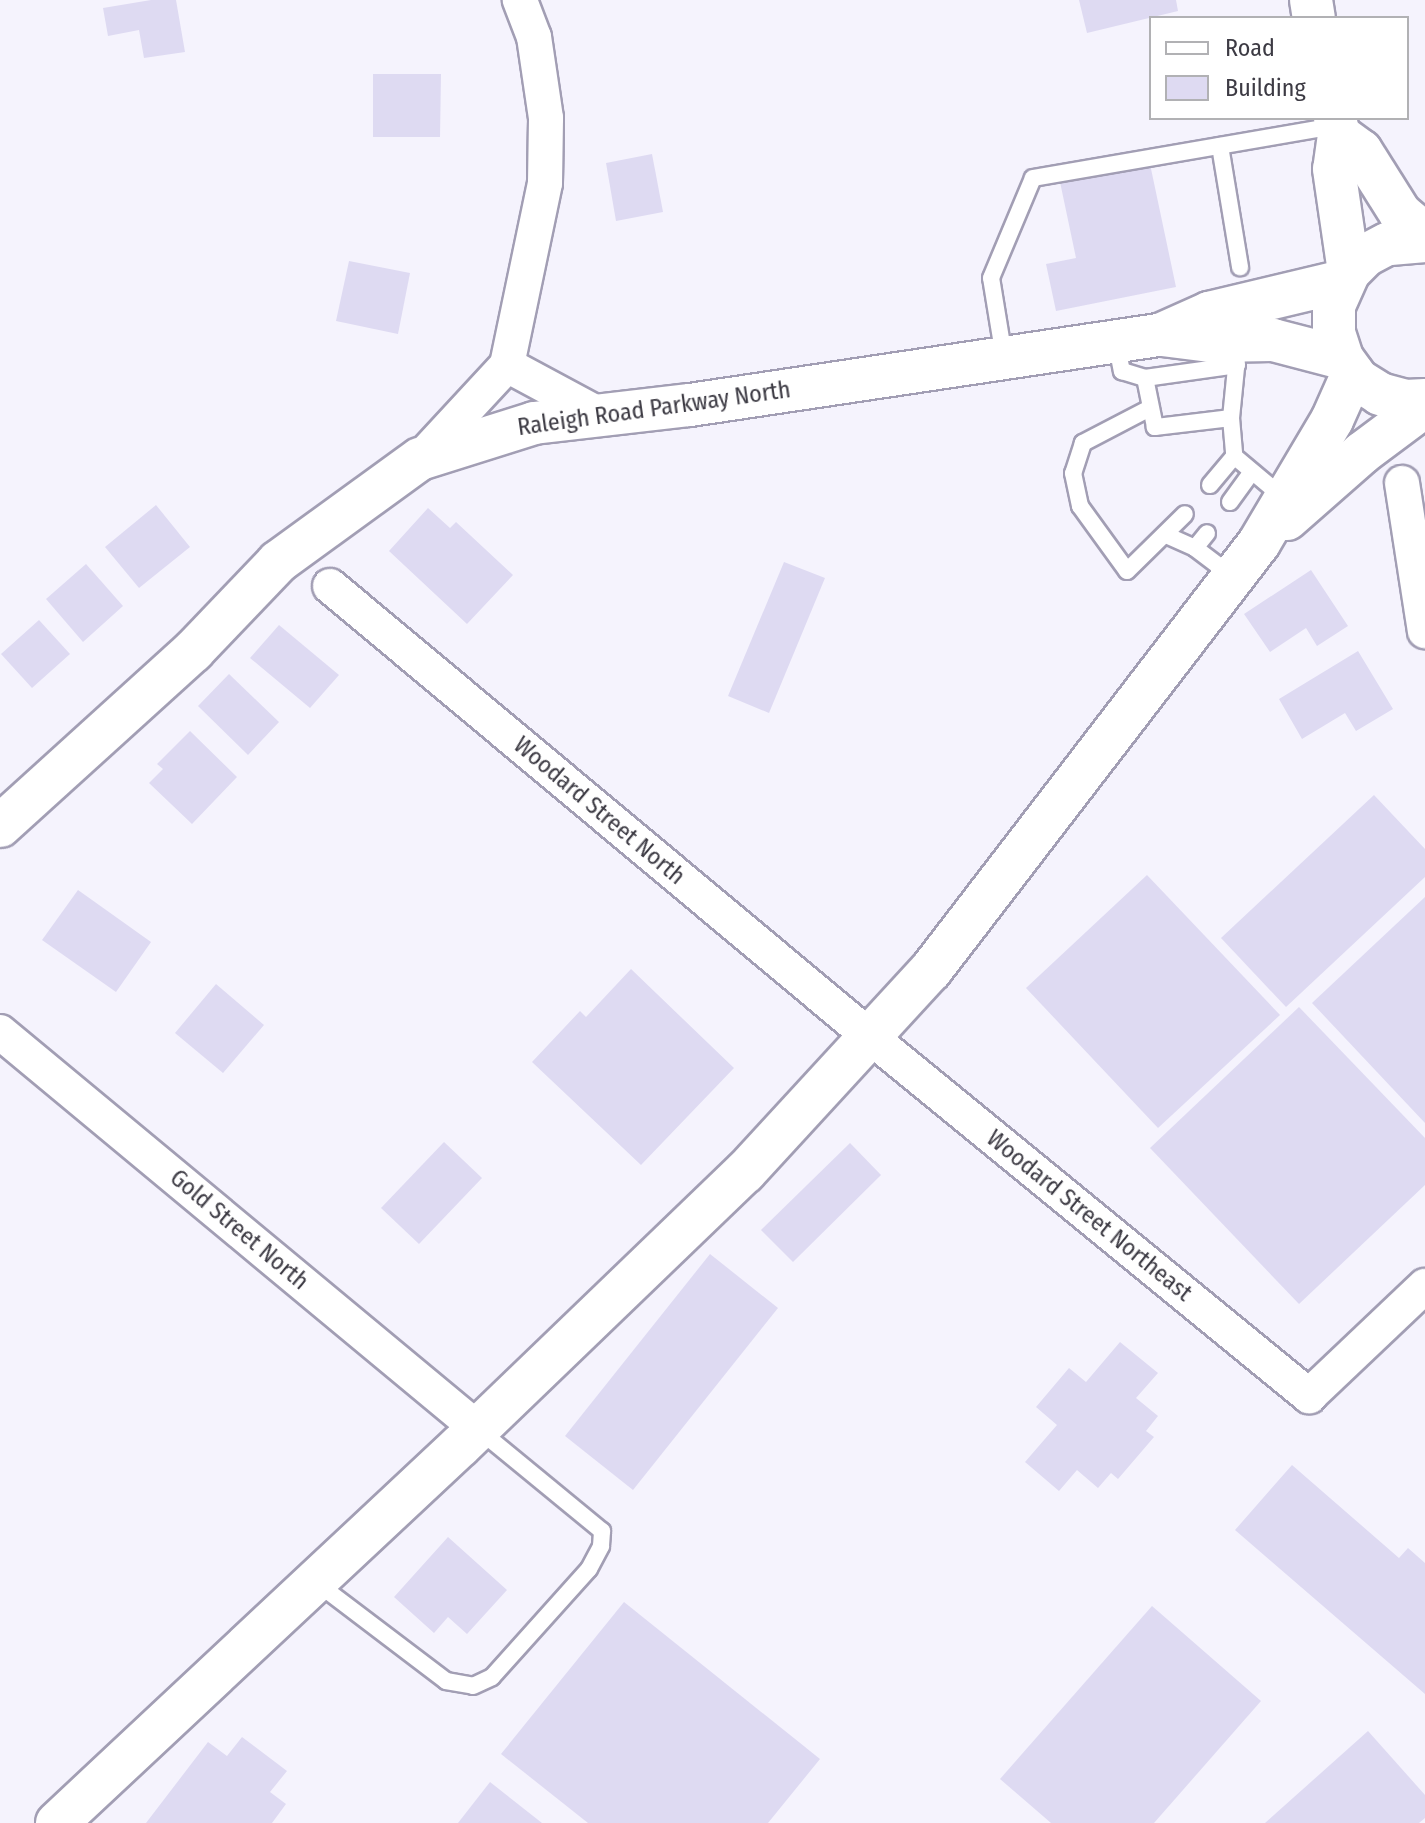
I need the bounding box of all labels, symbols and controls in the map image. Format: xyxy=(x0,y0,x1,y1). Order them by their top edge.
legend xyxy=(1149,16,1409,120)
text: Road xyxy=(1225,34,1275,62)
text: Building xyxy=(1225,74,1306,102)
street label: Raleigh Road Parkway North xyxy=(516,376,792,442)
street label: Woodard Street North xyxy=(508,731,690,891)
street label: Woodard Street Northeast xyxy=(981,1124,1197,1308)
street label: Gold Street North xyxy=(164,1164,314,1296)

